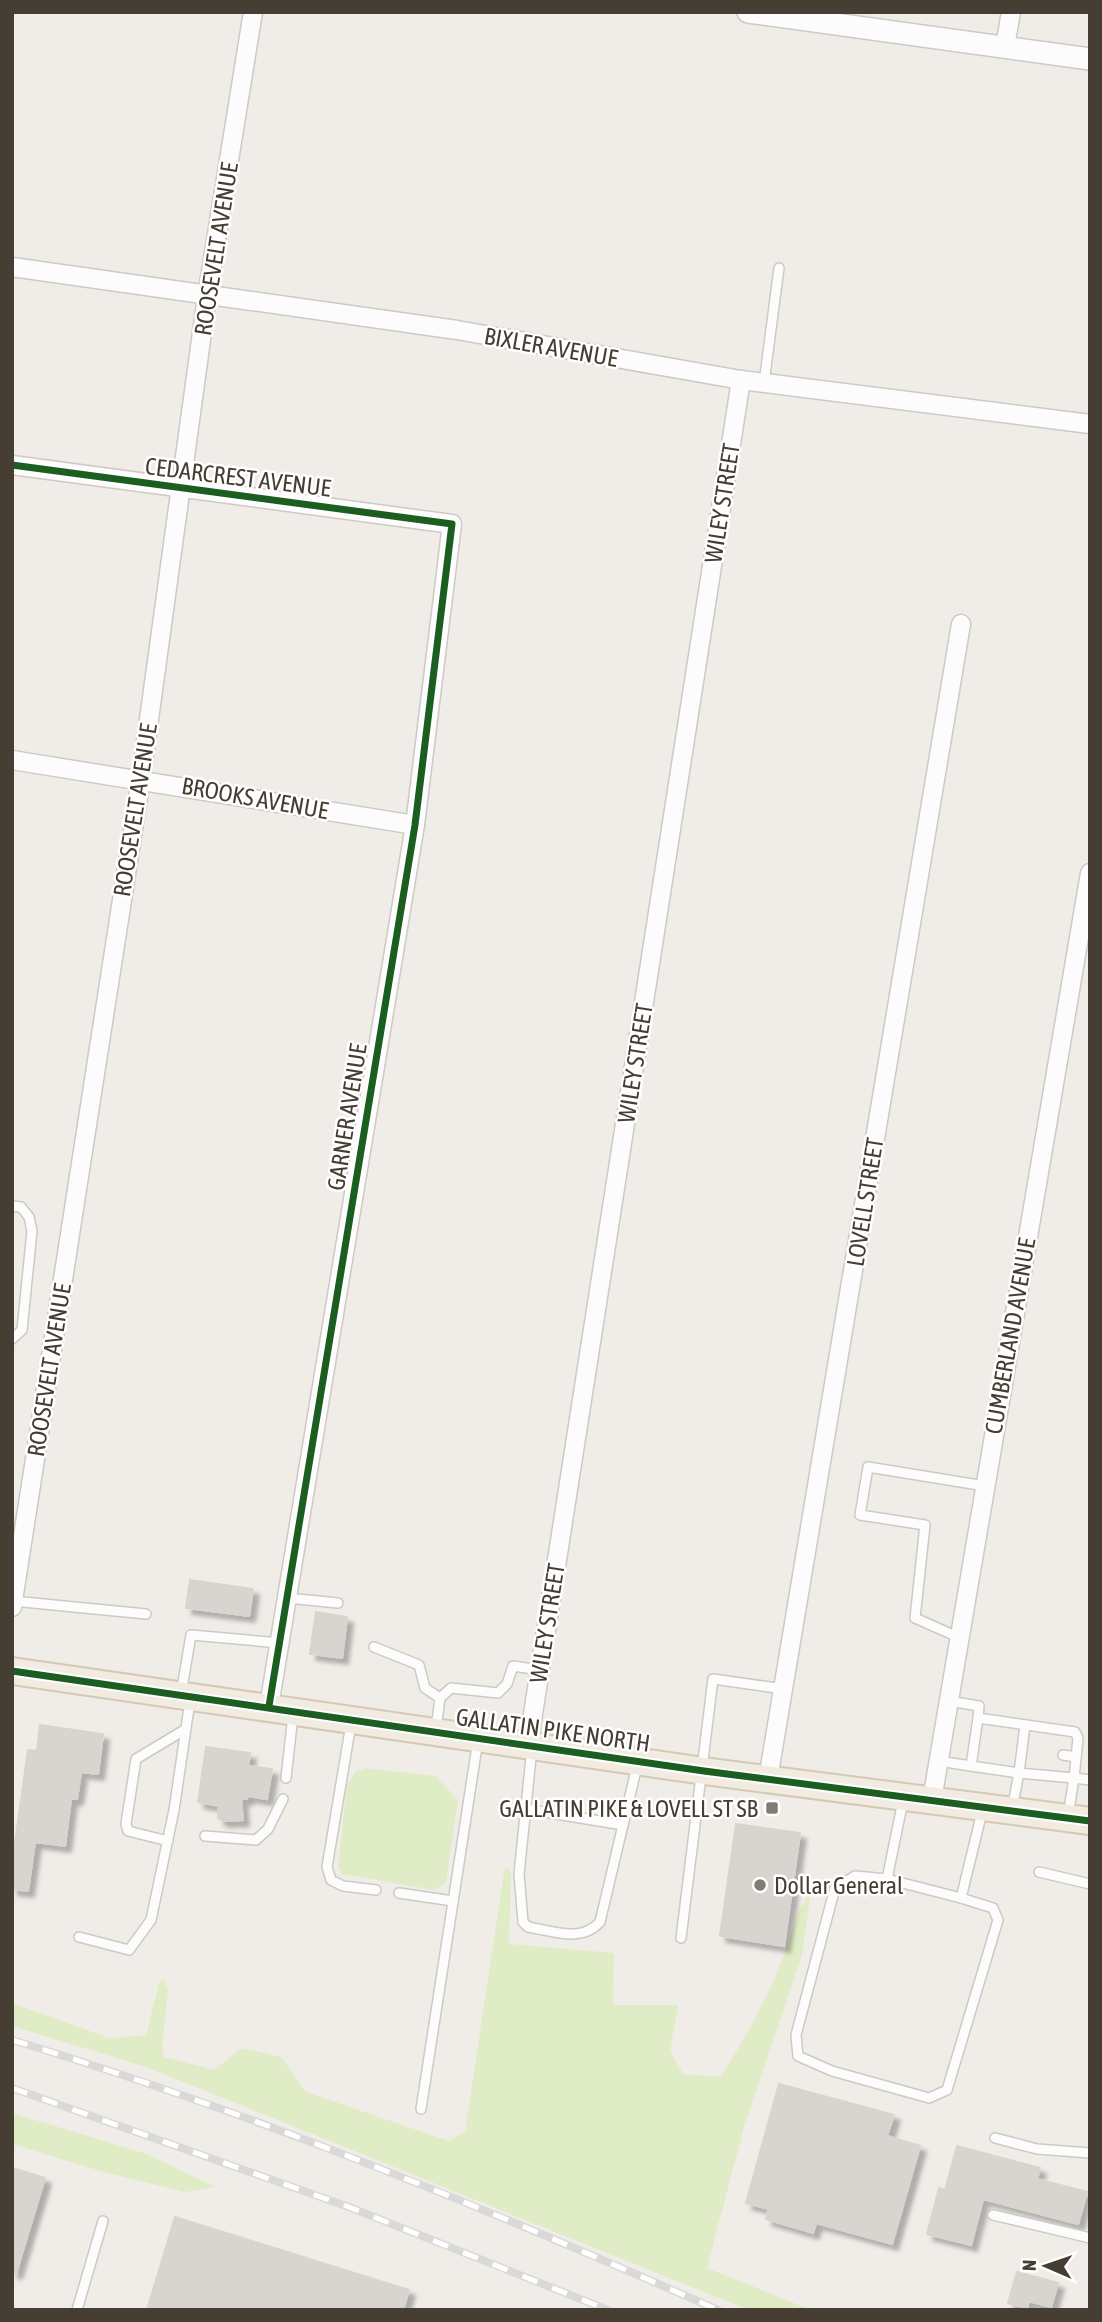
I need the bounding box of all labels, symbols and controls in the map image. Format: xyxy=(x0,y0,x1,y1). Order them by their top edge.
street label: ROOSEVELT AVENUE xyxy=(189,161,243,337)
street label: BIXLER AVENUE xyxy=(482,322,620,372)
street label: WILEY STREET xyxy=(699,441,745,565)
street label: CEDARCREST AVENUE xyxy=(144,452,332,502)
street label: ROOSEVELT AVENUE xyxy=(108,722,162,898)
street label: BROOKS AVENUE xyxy=(180,772,330,824)
street label: WILEY STREET xyxy=(612,1001,658,1125)
street label: GARNER AVENUE xyxy=(322,1042,372,1192)
street label: LOVELL STREET xyxy=(841,1135,889,1268)
street label: CUMBERLAND AVENUE xyxy=(979,1236,1041,1436)
street label: ROOSEVELT AVENUE xyxy=(22,1282,76,1458)
street label: WILEY STREET xyxy=(524,1561,570,1685)
street label: GALLATIN PIKE NORTH xyxy=(454,1703,652,1757)
place label: GALLATIN PIKE & LOVELL ST SB xyxy=(499,1795,759,1822)
marker: GALLATIN PIKE & LOVELL ST SB xyxy=(764,1800,780,1816)
place label: Dollar General xyxy=(774,1872,904,1899)
marker: Dollar General xyxy=(752,1877,768,1893)
north arrow xyxy=(1011,2231,1081,2301)
text: N xyxy=(1018,2259,1040,2271)

